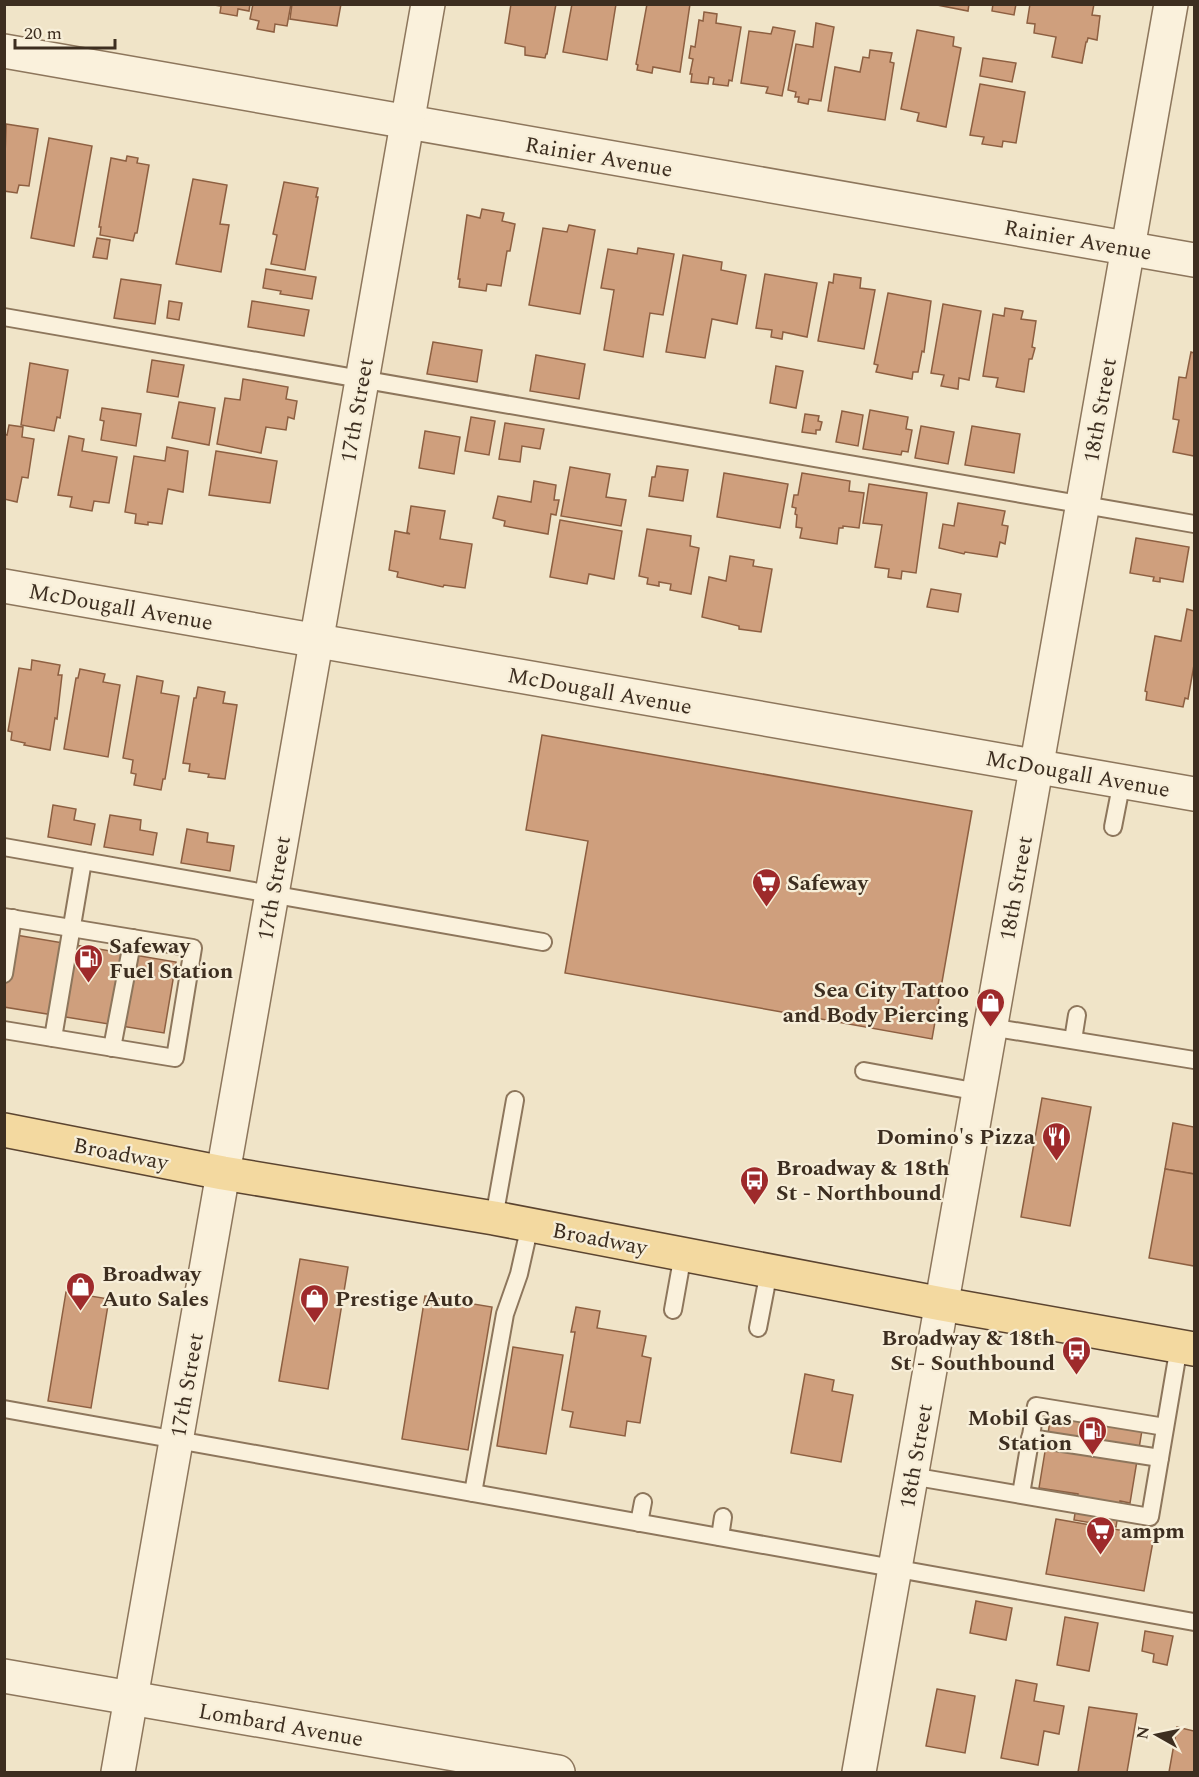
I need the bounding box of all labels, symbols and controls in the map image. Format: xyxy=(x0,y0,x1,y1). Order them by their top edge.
scale bar xyxy=(15,12,116,50)
text: 20 m xyxy=(24,20,62,47)
street label: Rainier Avenue xyxy=(522,128,675,187)
street label: Rainier Avenue xyxy=(1001,211,1154,270)
street label: 17th Street xyxy=(332,355,383,465)
street label: 18th Street xyxy=(1075,355,1126,465)
street label: McDougall Avenue xyxy=(26,575,215,640)
street label: McDougall Avenue xyxy=(505,659,694,724)
street label: McDougall Avenue xyxy=(983,742,1172,807)
street label: 17th Street xyxy=(249,833,300,943)
street label: 18th Street xyxy=(991,833,1042,943)
supermarket icon: Safeway xyxy=(750,866,782,908)
place label: Safeway xyxy=(787,867,869,900)
place label: Safeway Fuel Station xyxy=(109,930,234,988)
fuel station icon: Safeway Fuel Station xyxy=(72,942,104,984)
place label: Sea City Tattoo and Body Piercing xyxy=(783,974,969,1032)
shop icon: Sea City Tattoo and Body Piercing xyxy=(974,986,1006,1028)
restaurant icon: Domino's Pizza xyxy=(1040,1120,1072,1162)
place label: Domino's Pizza xyxy=(876,1121,1036,1154)
street label: Broadway xyxy=(70,1129,172,1180)
place label: Broadway & 18th St - Northbound xyxy=(776,1152,950,1210)
bus stop icon: Broadway & 18th St - Northbound xyxy=(739,1164,771,1206)
street label: Broadway xyxy=(549,1214,651,1265)
place label: Broadway Auto Sales xyxy=(102,1258,209,1316)
shop icon: Broadway Auto Sales xyxy=(65,1270,97,1312)
shop icon: Prestige Auto xyxy=(298,1282,330,1324)
place label: Prestige Auto xyxy=(335,1283,474,1316)
place label: Broadway & 18th St - Southbound xyxy=(882,1322,1055,1380)
street label: 17th Street xyxy=(162,1330,213,1440)
bus stop icon: Broadway & 18th St - Southbound xyxy=(1060,1334,1092,1376)
street label: 18th Street xyxy=(891,1401,942,1511)
place label: Mobil Gas Station xyxy=(968,1402,1072,1460)
fuel station icon: Mobil Gas Station xyxy=(1077,1414,1109,1456)
supermarket icon: ampm xyxy=(1084,1514,1116,1556)
place label: ampm xyxy=(1121,1515,1185,1548)
street label: Lombard Avenue xyxy=(196,1695,366,1756)
north arrow xyxy=(1127,1705,1187,1765)
text: N xyxy=(1130,1724,1156,1741)

